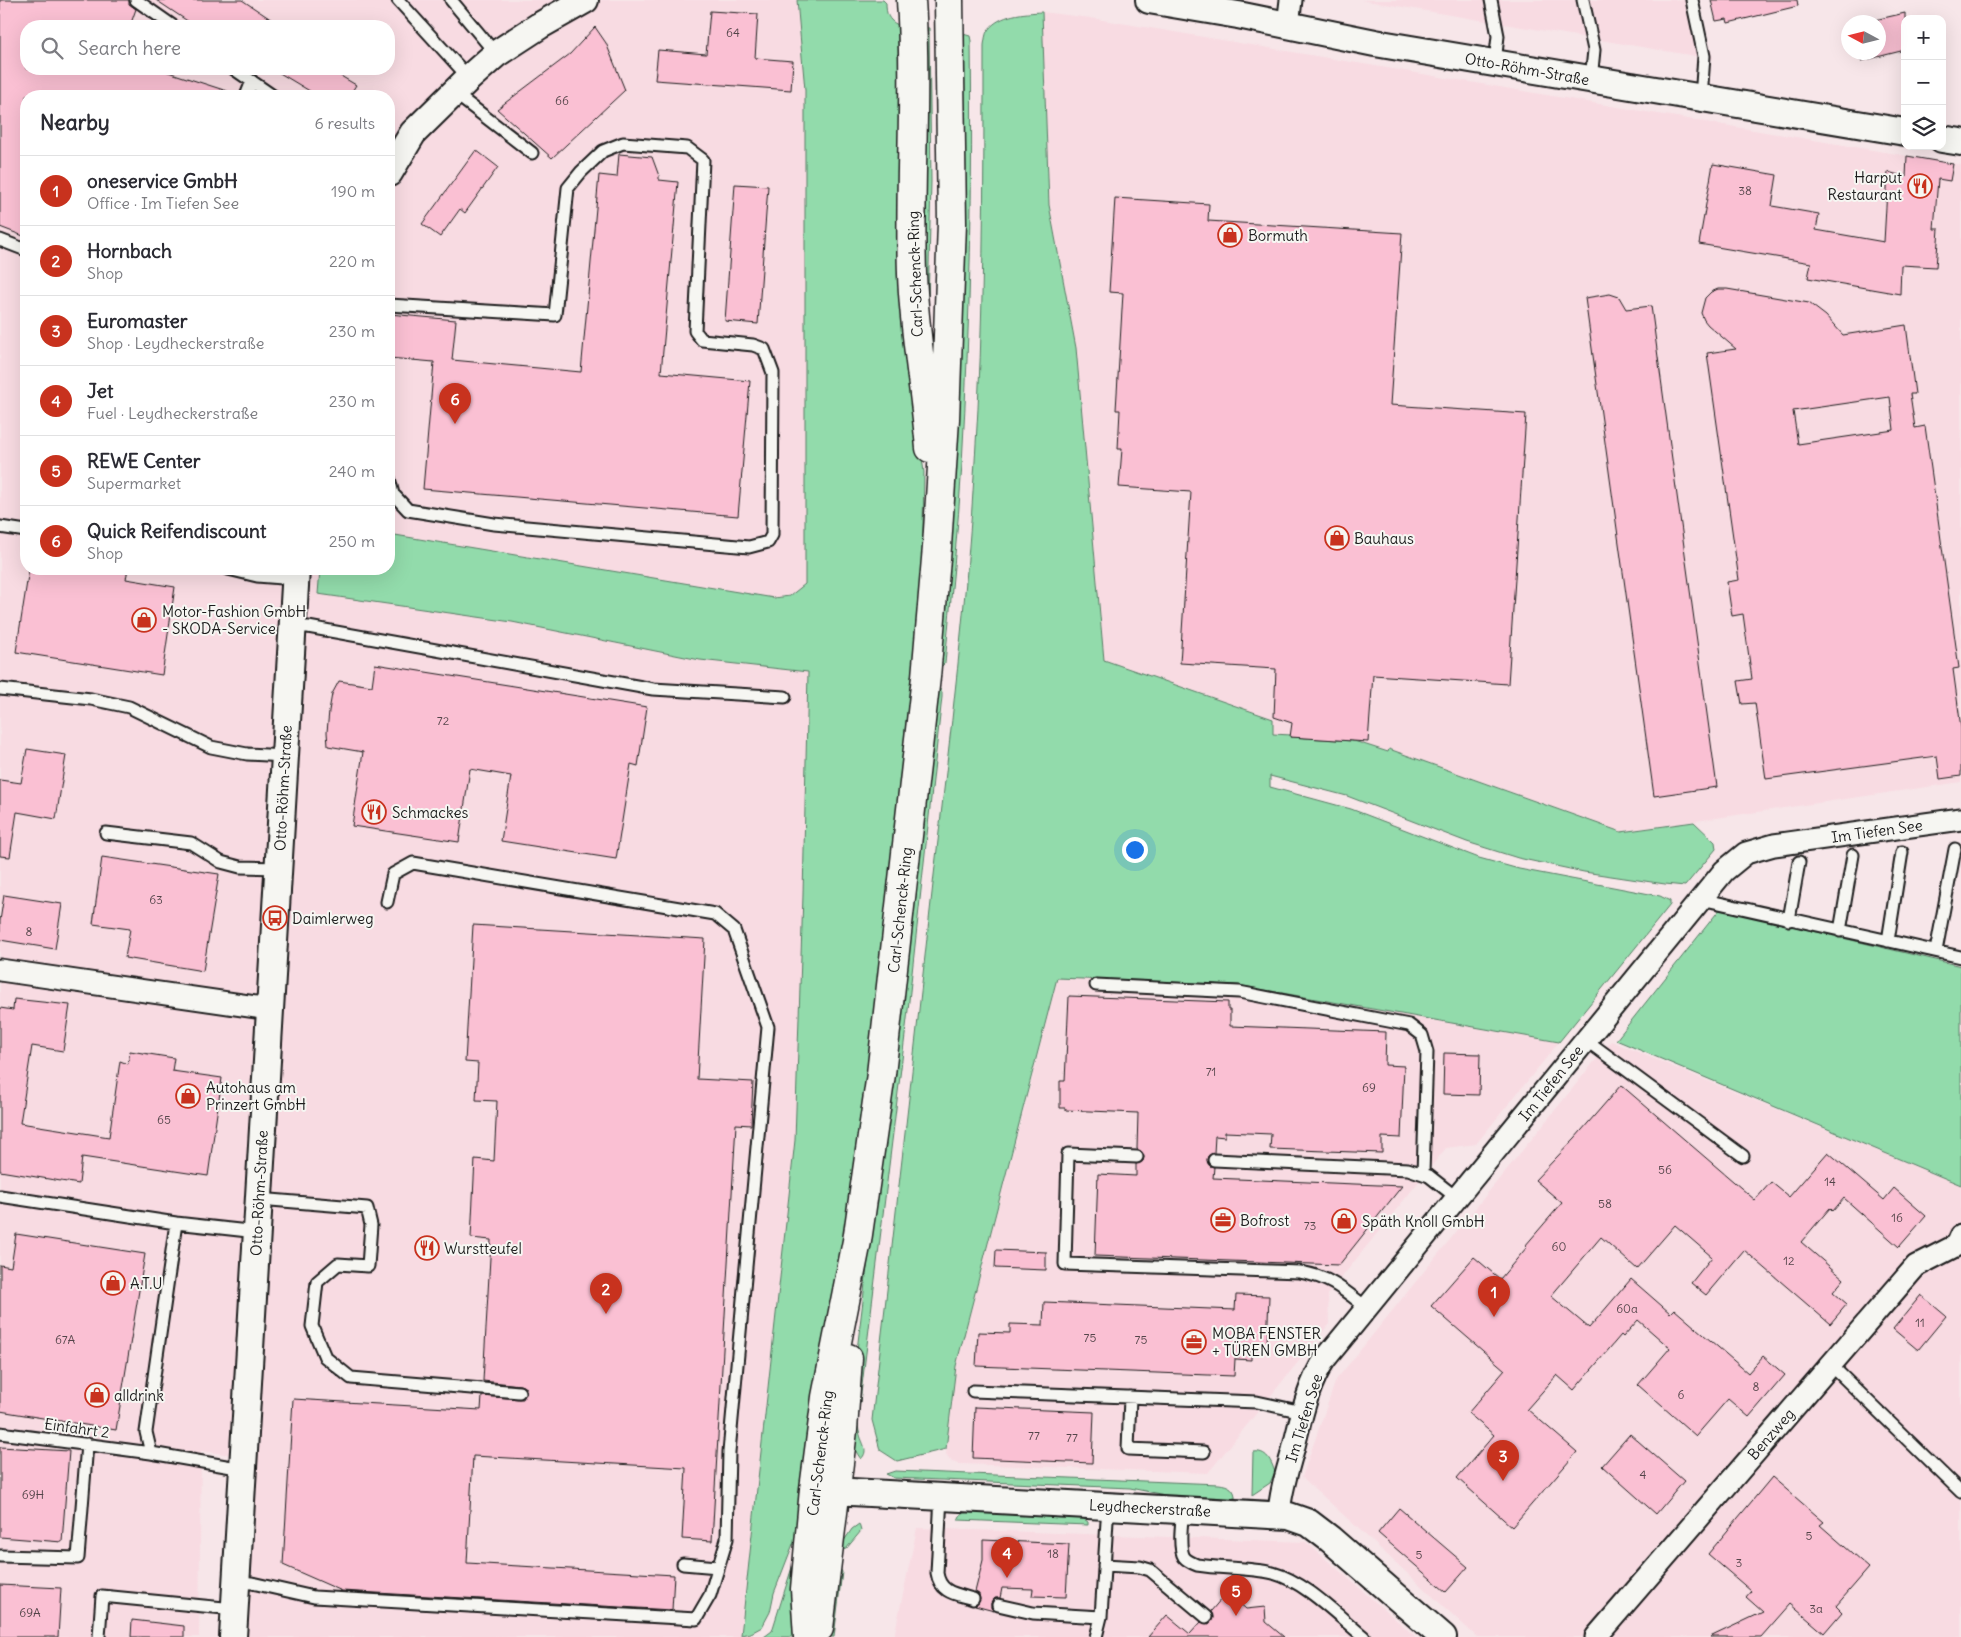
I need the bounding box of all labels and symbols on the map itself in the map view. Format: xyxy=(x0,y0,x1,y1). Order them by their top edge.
north arrow xyxy=(1841,15,1886,60)
house number: 64 xyxy=(726,25,740,40)
street label: Otto-Röhm-Straße xyxy=(1463,49,1591,89)
house number: 66 xyxy=(555,93,569,108)
place label: Harput Restaurant xyxy=(1827,168,1902,204)
restaurant icon: Harput Restaurant xyxy=(1907,173,1933,199)
house number: 38 xyxy=(1738,183,1752,198)
street label: Carl-Schenck-Ring xyxy=(903,210,927,338)
shop icon: Bormuth xyxy=(1217,222,1243,248)
place label: Bormuth xyxy=(1248,226,1308,245)
pin: 6 xyxy=(439,383,471,424)
shop icon: Bauhaus xyxy=(1324,525,1350,551)
place label: Bauhaus xyxy=(1354,529,1414,548)
place label: Motor-Fashion GmbH - SKODA-Service xyxy=(162,602,307,638)
shop icon: Motor-Fashion GmbH - SKODA-Service xyxy=(131,607,157,633)
house number: 72 xyxy=(437,713,450,728)
street label: Otto-Röhm-Straße xyxy=(270,725,296,851)
restaurant icon: Schmackes xyxy=(361,799,387,825)
place label: Schmackes xyxy=(392,803,469,822)
street label: Im Tiefen See xyxy=(1830,815,1924,847)
your location xyxy=(1122,837,1148,863)
street label: Carl-Schenck-Ring xyxy=(884,846,916,974)
house number: 63 xyxy=(149,892,163,907)
bus stop icon: Daimlerweg xyxy=(262,905,288,931)
place label: Daimlerweg xyxy=(292,909,374,928)
house number: 8 xyxy=(26,924,33,939)
street label: Im Tiefen See xyxy=(1515,1041,1587,1125)
house number: 71 xyxy=(1206,1064,1216,1079)
place label: Autohaus am Prinzert GmbH xyxy=(206,1078,306,1114)
house number: 69 xyxy=(1362,1080,1376,1095)
shop icon: Autohaus am Prinzert GmbH xyxy=(175,1083,201,1109)
house number: 65 xyxy=(157,1112,171,1127)
street label: Otto-Röhm-Straße xyxy=(246,1130,272,1256)
house number: 56 xyxy=(1658,1162,1672,1177)
house number: 14 xyxy=(1824,1174,1836,1189)
house number: 58 xyxy=(1598,1196,1612,1211)
office icon: Bofrost xyxy=(1210,1207,1236,1233)
shop icon: Späth Knoll GmbH xyxy=(1331,1208,1357,1234)
house number: 16 xyxy=(1891,1210,1903,1225)
place label: Bofrost xyxy=(1240,1211,1289,1230)
place label: Späth Knoll GmbH xyxy=(1362,1212,1485,1231)
house number: 73 xyxy=(1304,1218,1317,1233)
restaurant icon: Wurstteufel xyxy=(414,1235,440,1261)
place label: Wurstteufel xyxy=(444,1239,522,1258)
house number: 60 xyxy=(1552,1239,1567,1254)
house number: 12 xyxy=(1783,1253,1795,1268)
shop icon: A.T.U xyxy=(100,1270,126,1296)
pin: 2 xyxy=(590,1273,622,1314)
place label: A.T.U xyxy=(130,1274,162,1293)
pin: 1 xyxy=(1478,1276,1510,1317)
house number: 60a xyxy=(1616,1301,1638,1316)
house number: 11 xyxy=(1915,1315,1925,1330)
place label: MOBA FENSTER + TÜREN GMBH xyxy=(1212,1324,1321,1360)
office icon: MOBA FENSTER + TÜREN GMBH xyxy=(1181,1329,1207,1355)
house number: 75 xyxy=(1084,1330,1096,1345)
house number: 67A xyxy=(55,1332,75,1347)
house number: 75 xyxy=(1135,1332,1147,1347)
street label: Im Tiefen See xyxy=(1281,1371,1327,1465)
house number: 8 xyxy=(1753,1379,1760,1394)
shop icon: alldrink xyxy=(84,1382,110,1408)
place label: alldrink xyxy=(114,1386,164,1405)
house number: 6 xyxy=(1678,1387,1685,1402)
street label: Carl-Schenck-Ring xyxy=(803,1389,837,1517)
street label: Benzweg xyxy=(1743,1404,1799,1464)
street label: Einfahrt 2 xyxy=(43,1414,111,1442)
house number: 77 xyxy=(1028,1428,1040,1443)
house number: 77 xyxy=(1066,1430,1078,1445)
pin: 3 xyxy=(1487,1440,1519,1481)
house number: 4 xyxy=(1640,1467,1647,1482)
house number: 69H xyxy=(22,1487,45,1502)
street label: Leydheckerstraße xyxy=(1089,1495,1211,1521)
house number: 5 xyxy=(1806,1528,1813,1543)
pin: 4 xyxy=(991,1537,1023,1578)
house number: 18 xyxy=(1047,1546,1059,1561)
house number: 5 xyxy=(1416,1547,1423,1562)
house number: 3 xyxy=(1736,1555,1743,1570)
pin: 5 xyxy=(1220,1575,1252,1616)
house number: 3a xyxy=(1809,1601,1823,1616)
house number: 69A xyxy=(19,1605,41,1620)

